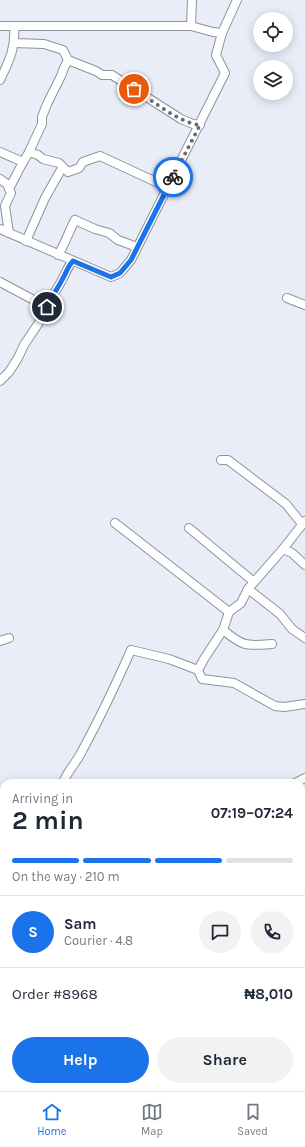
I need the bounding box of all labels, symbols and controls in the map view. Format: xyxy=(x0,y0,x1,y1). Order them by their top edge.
map controls xyxy=(253,12,293,100)
button: locate xyxy=(253,12,293,52)
button: layers xyxy=(253,60,293,100)
pin xyxy=(117,72,151,106)
icon: bag xyxy=(123,78,145,100)
courier xyxy=(153,157,193,197)
icon: bike xyxy=(162,166,184,188)
pin xyxy=(30,290,64,324)
icon: home xyxy=(36,296,58,318)
text: Arriving in xyxy=(12,791,73,806)
text: 07:19–07:24 xyxy=(211,804,293,822)
text: 2 min xyxy=(12,805,84,836)
text: On the way · 210 m xyxy=(12,869,120,884)
button: chat xyxy=(199,911,241,953)
button: phone xyxy=(251,911,293,953)
text: Sam xyxy=(64,915,97,933)
text: S xyxy=(28,923,38,941)
text: Courier · 4.8 xyxy=(64,933,133,948)
text: Order #8968 xyxy=(12,985,98,1003)
text: ₦8,010 xyxy=(244,985,293,1003)
button: Help xyxy=(12,1037,149,1083)
button: Share xyxy=(157,1037,293,1083)
tab: Home xyxy=(37,1101,67,1138)
tab: Map xyxy=(141,1101,163,1138)
tab: Saved xyxy=(237,1101,268,1138)

